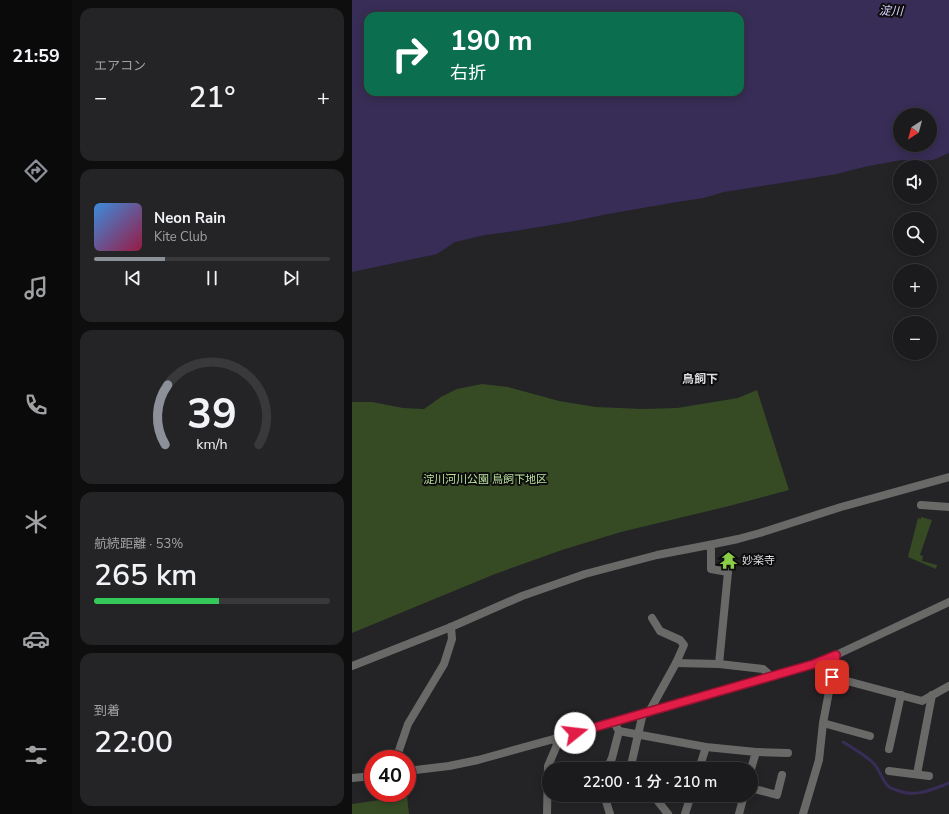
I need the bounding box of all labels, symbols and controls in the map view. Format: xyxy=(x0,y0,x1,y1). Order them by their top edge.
water label: 淀川 xyxy=(879,3,905,19)
text: 190 m xyxy=(450,22,533,60)
icon: right xyxy=(384,28,436,80)
text: 21:59 xyxy=(12,44,60,68)
text: エアコン xyxy=(94,57,146,75)
text: 右折 xyxy=(450,61,486,85)
text: 21° xyxy=(188,77,236,118)
text: − xyxy=(94,83,107,113)
text: + xyxy=(317,83,330,113)
north arrow xyxy=(893,108,937,152)
map controls xyxy=(893,108,937,360)
icon: directions xyxy=(22,157,50,185)
button: sound xyxy=(893,160,937,204)
text: Neon Rain xyxy=(154,208,226,228)
button: search xyxy=(893,212,937,256)
text: Kite Club xyxy=(154,228,207,246)
button: + xyxy=(893,264,937,308)
icon: previous xyxy=(122,267,144,289)
icon: pause xyxy=(201,267,223,289)
icon: next xyxy=(280,267,302,289)
icon: music xyxy=(22,274,50,302)
button: − xyxy=(893,316,937,360)
district label: 鳥飼下 xyxy=(682,371,718,387)
text: 39 xyxy=(187,386,237,443)
icon: phone xyxy=(22,391,50,419)
text: km/h xyxy=(196,435,228,454)
park label: 淀川河川公園 鳥飼下地区 xyxy=(423,472,547,487)
icon: climate xyxy=(22,508,50,536)
text: 航続距離 · 53% xyxy=(94,535,183,553)
temple icon: 妙楽寺 xyxy=(719,550,739,570)
place label: 妙楽寺 xyxy=(742,553,775,568)
text: 265 km xyxy=(94,555,197,596)
icon: car xyxy=(22,625,50,653)
pin xyxy=(815,660,849,694)
icon: arrive xyxy=(821,666,843,688)
text: 到着 xyxy=(94,702,120,720)
position arrow xyxy=(554,712,596,754)
text: 22:00 xyxy=(94,722,173,763)
icon: filters xyxy=(22,741,50,769)
speed limit sign: 40 xyxy=(364,750,416,802)
text: 22:00 · 1 分 · 210 m xyxy=(583,772,717,792)

